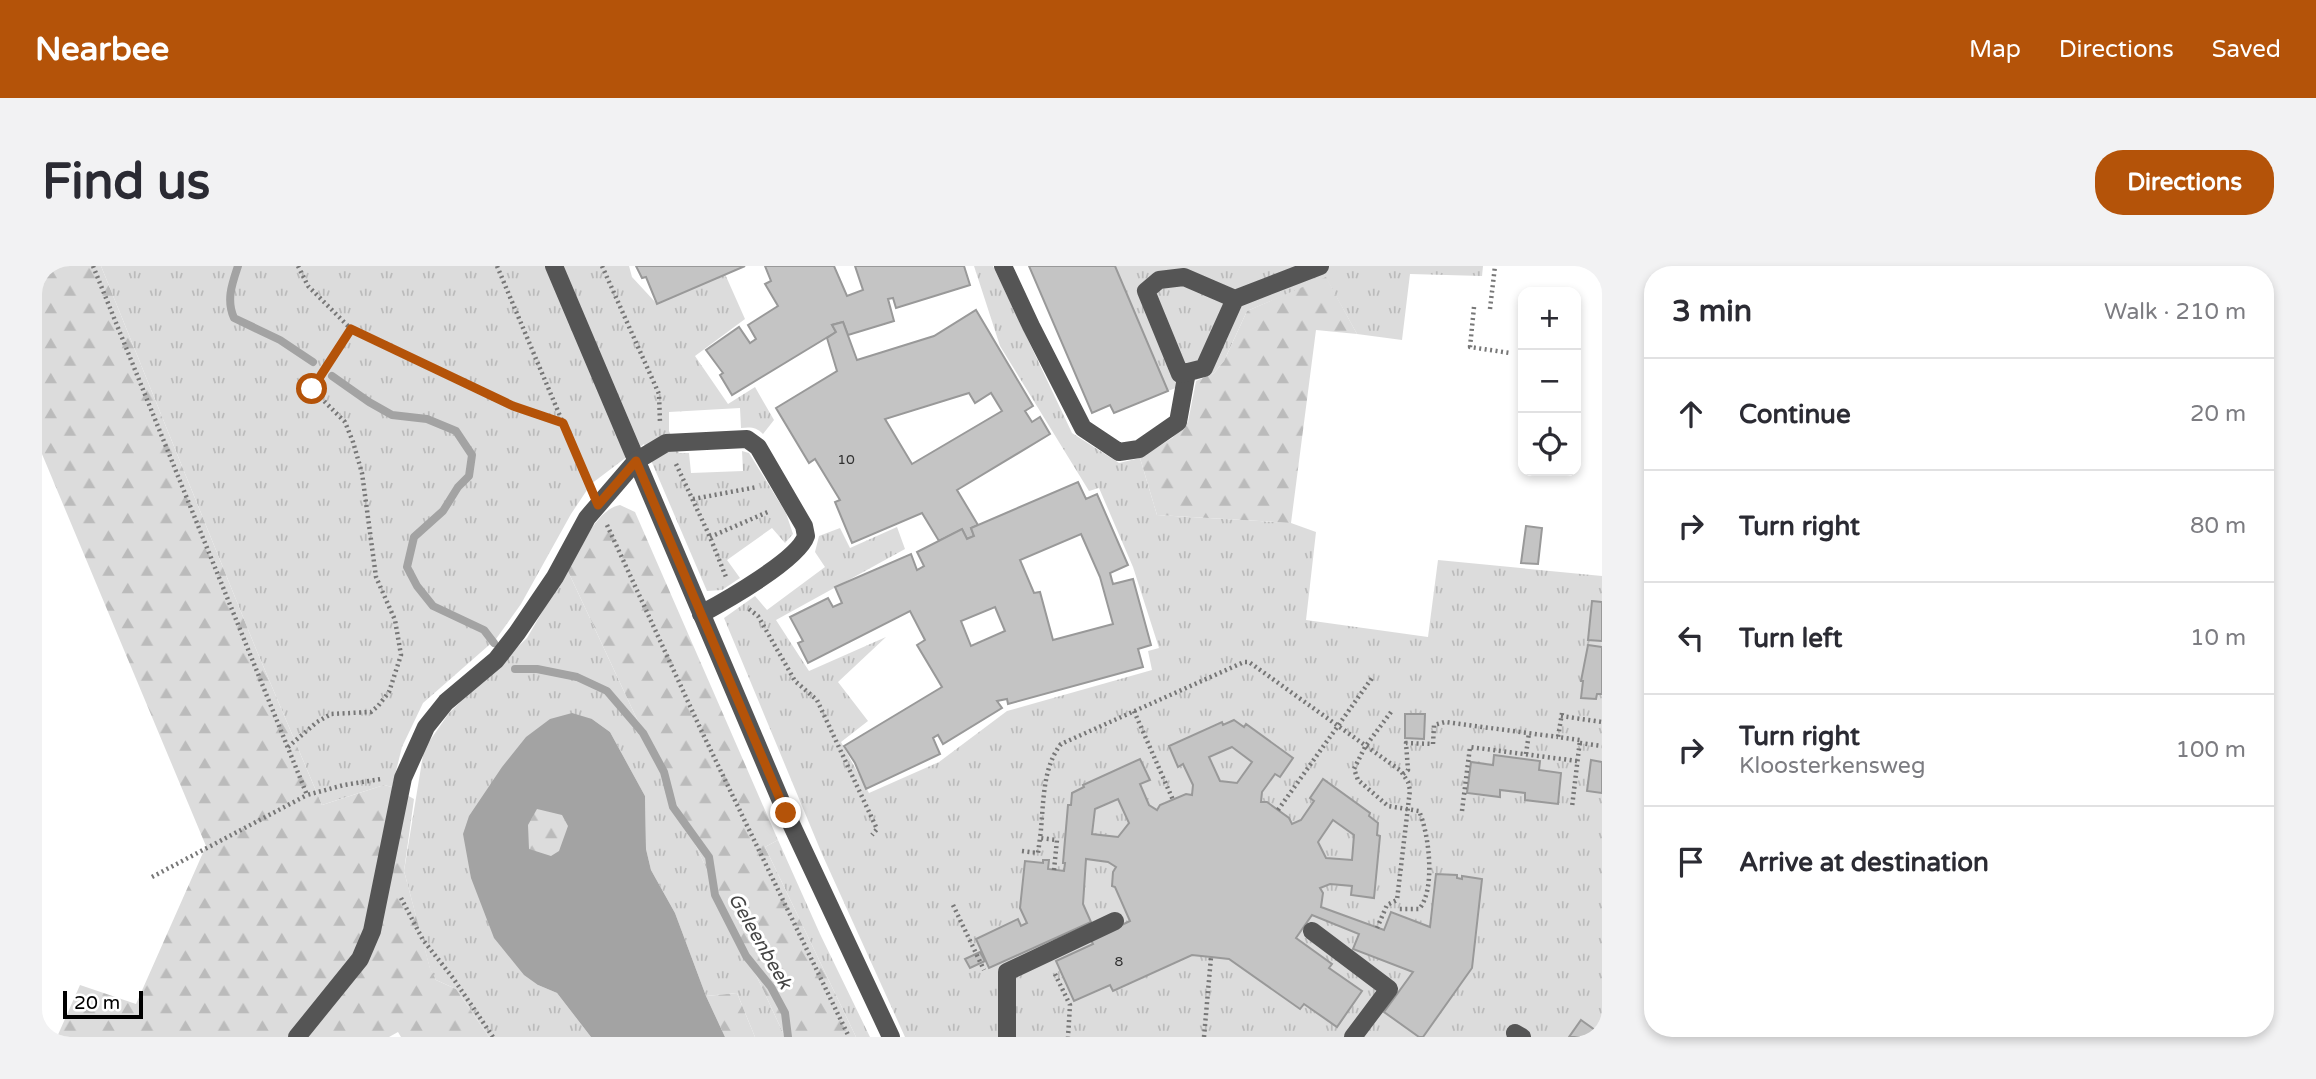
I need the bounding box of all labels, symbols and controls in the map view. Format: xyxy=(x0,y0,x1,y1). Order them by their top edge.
text: Nearbee xyxy=(35,30,169,69)
text: Map xyxy=(1969,35,2021,64)
text: Directions xyxy=(2059,35,2174,64)
text: Saved xyxy=(2212,35,2281,64)
button: Directions xyxy=(2095,150,2274,215)
text: Find us xyxy=(42,153,210,212)
map controls xyxy=(1518,287,1581,476)
button: + xyxy=(1518,287,1581,350)
text: 3 min xyxy=(1672,293,1752,330)
text: Walk · 210 m xyxy=(2104,298,2246,326)
button: − xyxy=(1518,350,1581,413)
route start xyxy=(296,373,327,404)
icon: ahead xyxy=(1672,395,1710,433)
text: Continue xyxy=(1739,399,1851,430)
text: 20 m xyxy=(2190,400,2246,428)
button: locate xyxy=(1518,413,1581,476)
house number: 10 xyxy=(837,451,855,468)
icon: right xyxy=(1672,507,1710,545)
text: Turn right xyxy=(1739,511,1860,542)
text: 80 m xyxy=(2190,512,2246,540)
icon: left xyxy=(1672,619,1710,657)
text: Turn left xyxy=(1739,623,1842,654)
text: 10 m xyxy=(2190,624,2246,652)
text: Turn right xyxy=(1739,721,1860,752)
icon: right xyxy=(1672,731,1710,769)
text: 100 m xyxy=(2176,736,2246,764)
text: Kloosterkensweg xyxy=(1739,752,1925,780)
route end xyxy=(770,797,801,828)
icon: arrive xyxy=(1672,843,1710,881)
text: Arrive at destination xyxy=(1739,847,1989,878)
water label: Geleenbeek xyxy=(724,889,797,994)
house number: 8 xyxy=(1115,953,1124,970)
scale bar xyxy=(63,988,144,1020)
text: 20 m xyxy=(74,992,120,1014)

